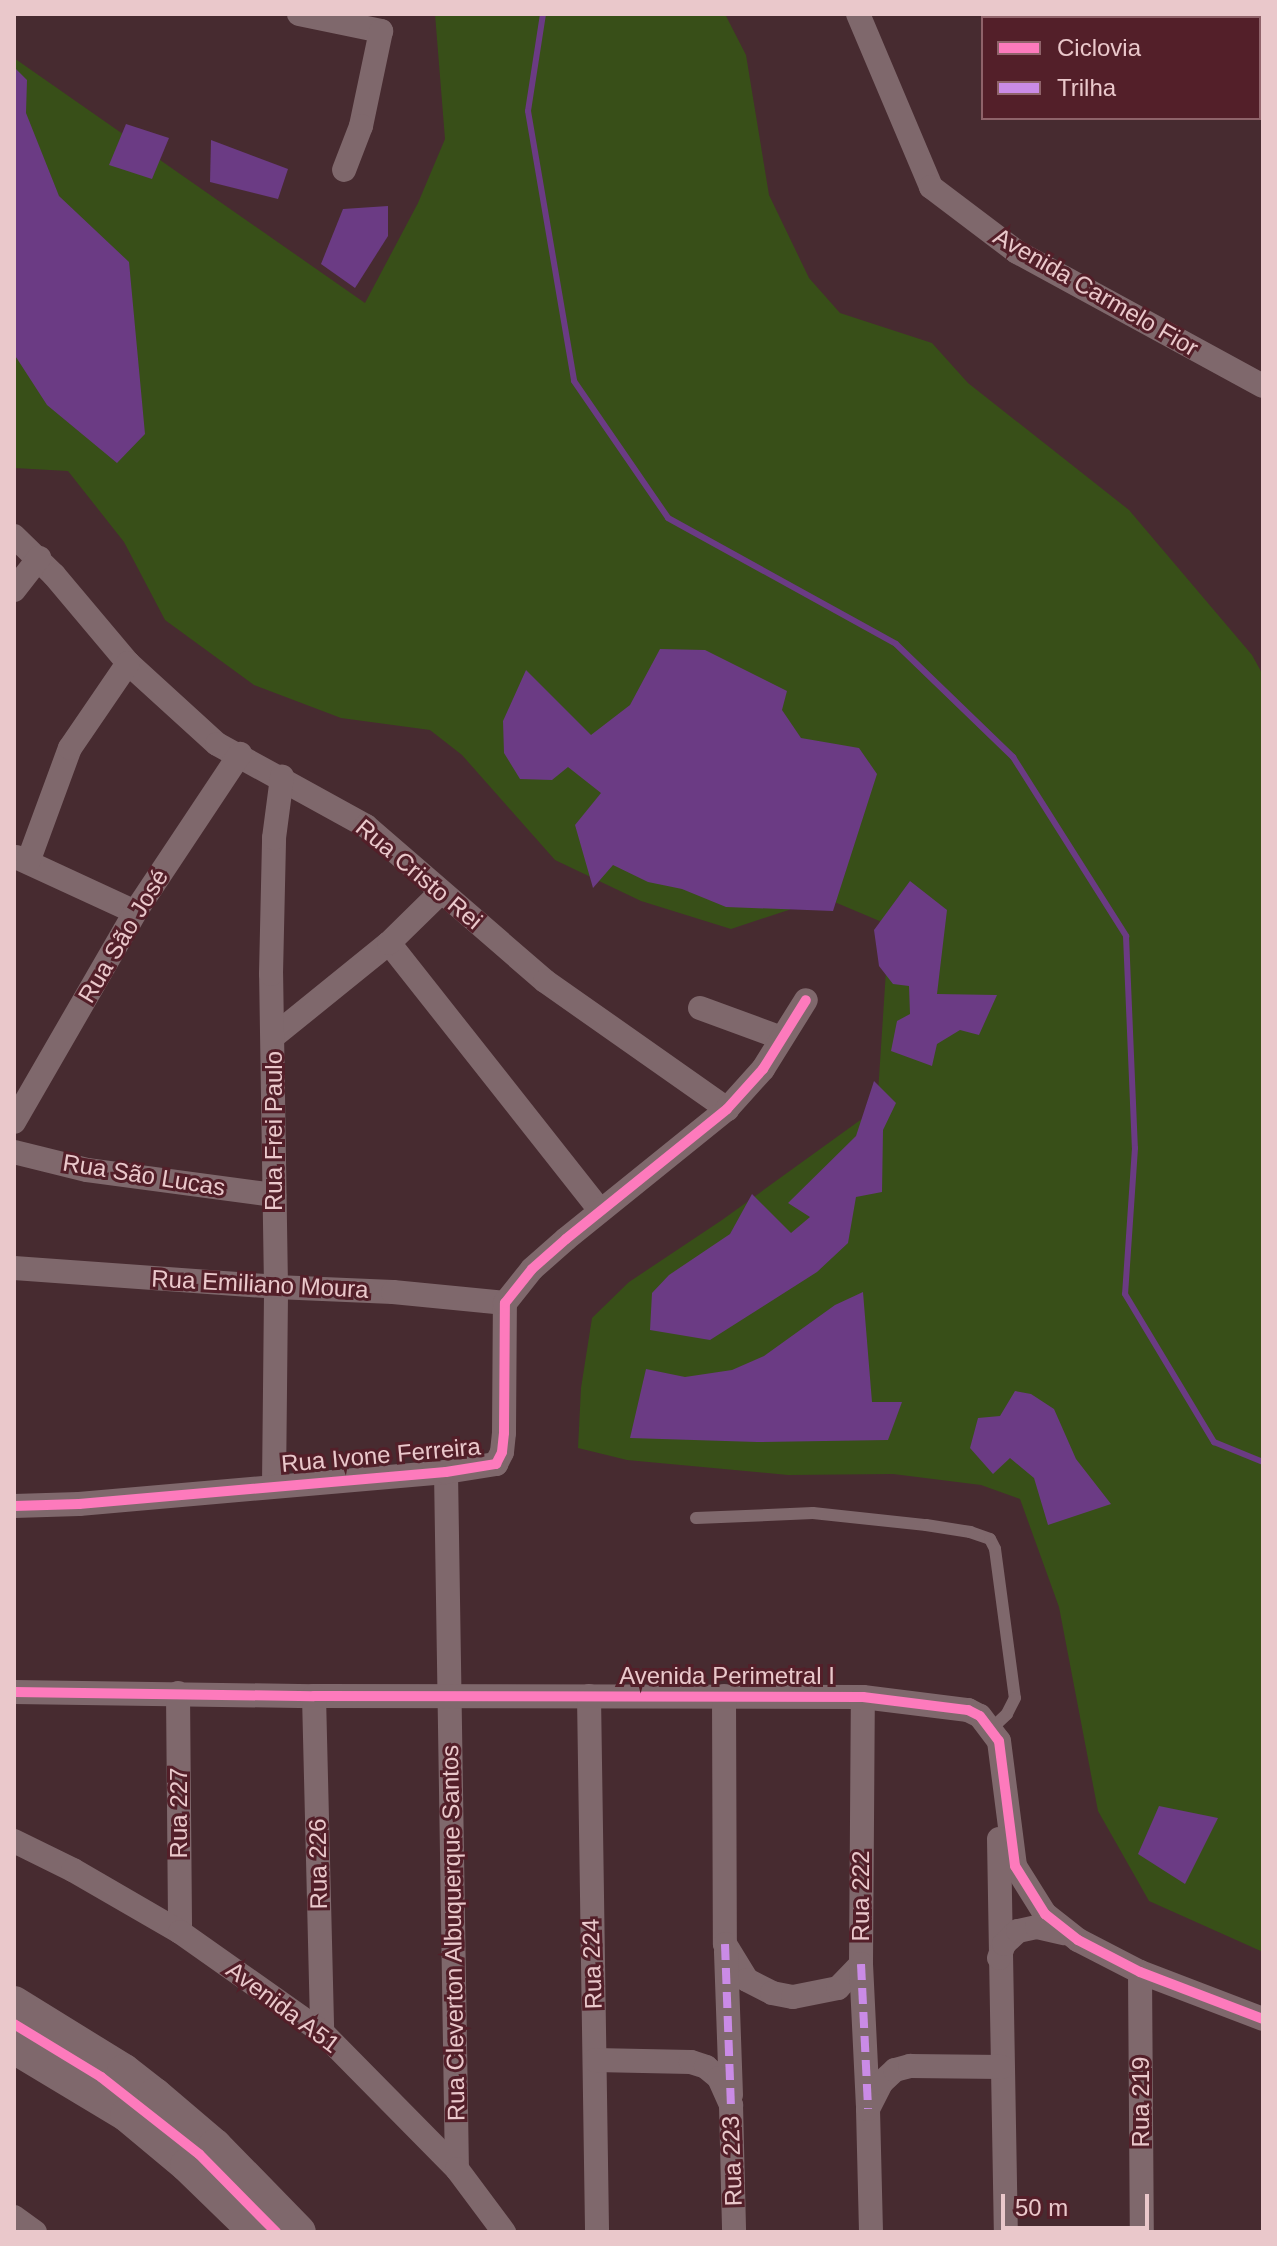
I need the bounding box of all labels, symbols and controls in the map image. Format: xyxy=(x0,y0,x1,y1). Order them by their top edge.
legend xyxy=(981,16,1261,120)
text: Ciclovia xyxy=(1057,34,1141,61)
text: Trilha xyxy=(1057,74,1116,101)
street label: Avenida Carmelo Fior xyxy=(988,222,1204,362)
street label: Rua Cristo Rei xyxy=(350,813,488,935)
street label: Rua São José xyxy=(72,864,174,1008)
street label: Rua Frei Paulo xyxy=(260,1051,288,1211)
street label: Rua São Lucas xyxy=(61,1148,227,1202)
street label: Rua Emiliano Moura xyxy=(151,1264,369,1304)
street label: Rua Ivone Ferreira xyxy=(280,1432,482,1478)
street label: Avenida Perimetral I xyxy=(619,1662,835,1690)
street label: Rua Cleverton Albuquerque Santos xyxy=(435,1744,471,2122)
street label: Rua 227 xyxy=(165,1768,193,1858)
street label: Rua 226 xyxy=(303,1818,333,1910)
street label: Rua 222 xyxy=(847,1851,875,1941)
street label: Rua 224 xyxy=(576,1918,608,2010)
street label: Avenida A51 xyxy=(220,1955,346,2059)
street label: Rua 219 xyxy=(1127,2057,1155,2147)
street label: Rua 223 xyxy=(716,2115,748,2207)
scale bar xyxy=(1005,2178,1153,2228)
text: 50 m xyxy=(1015,2194,1068,2221)

